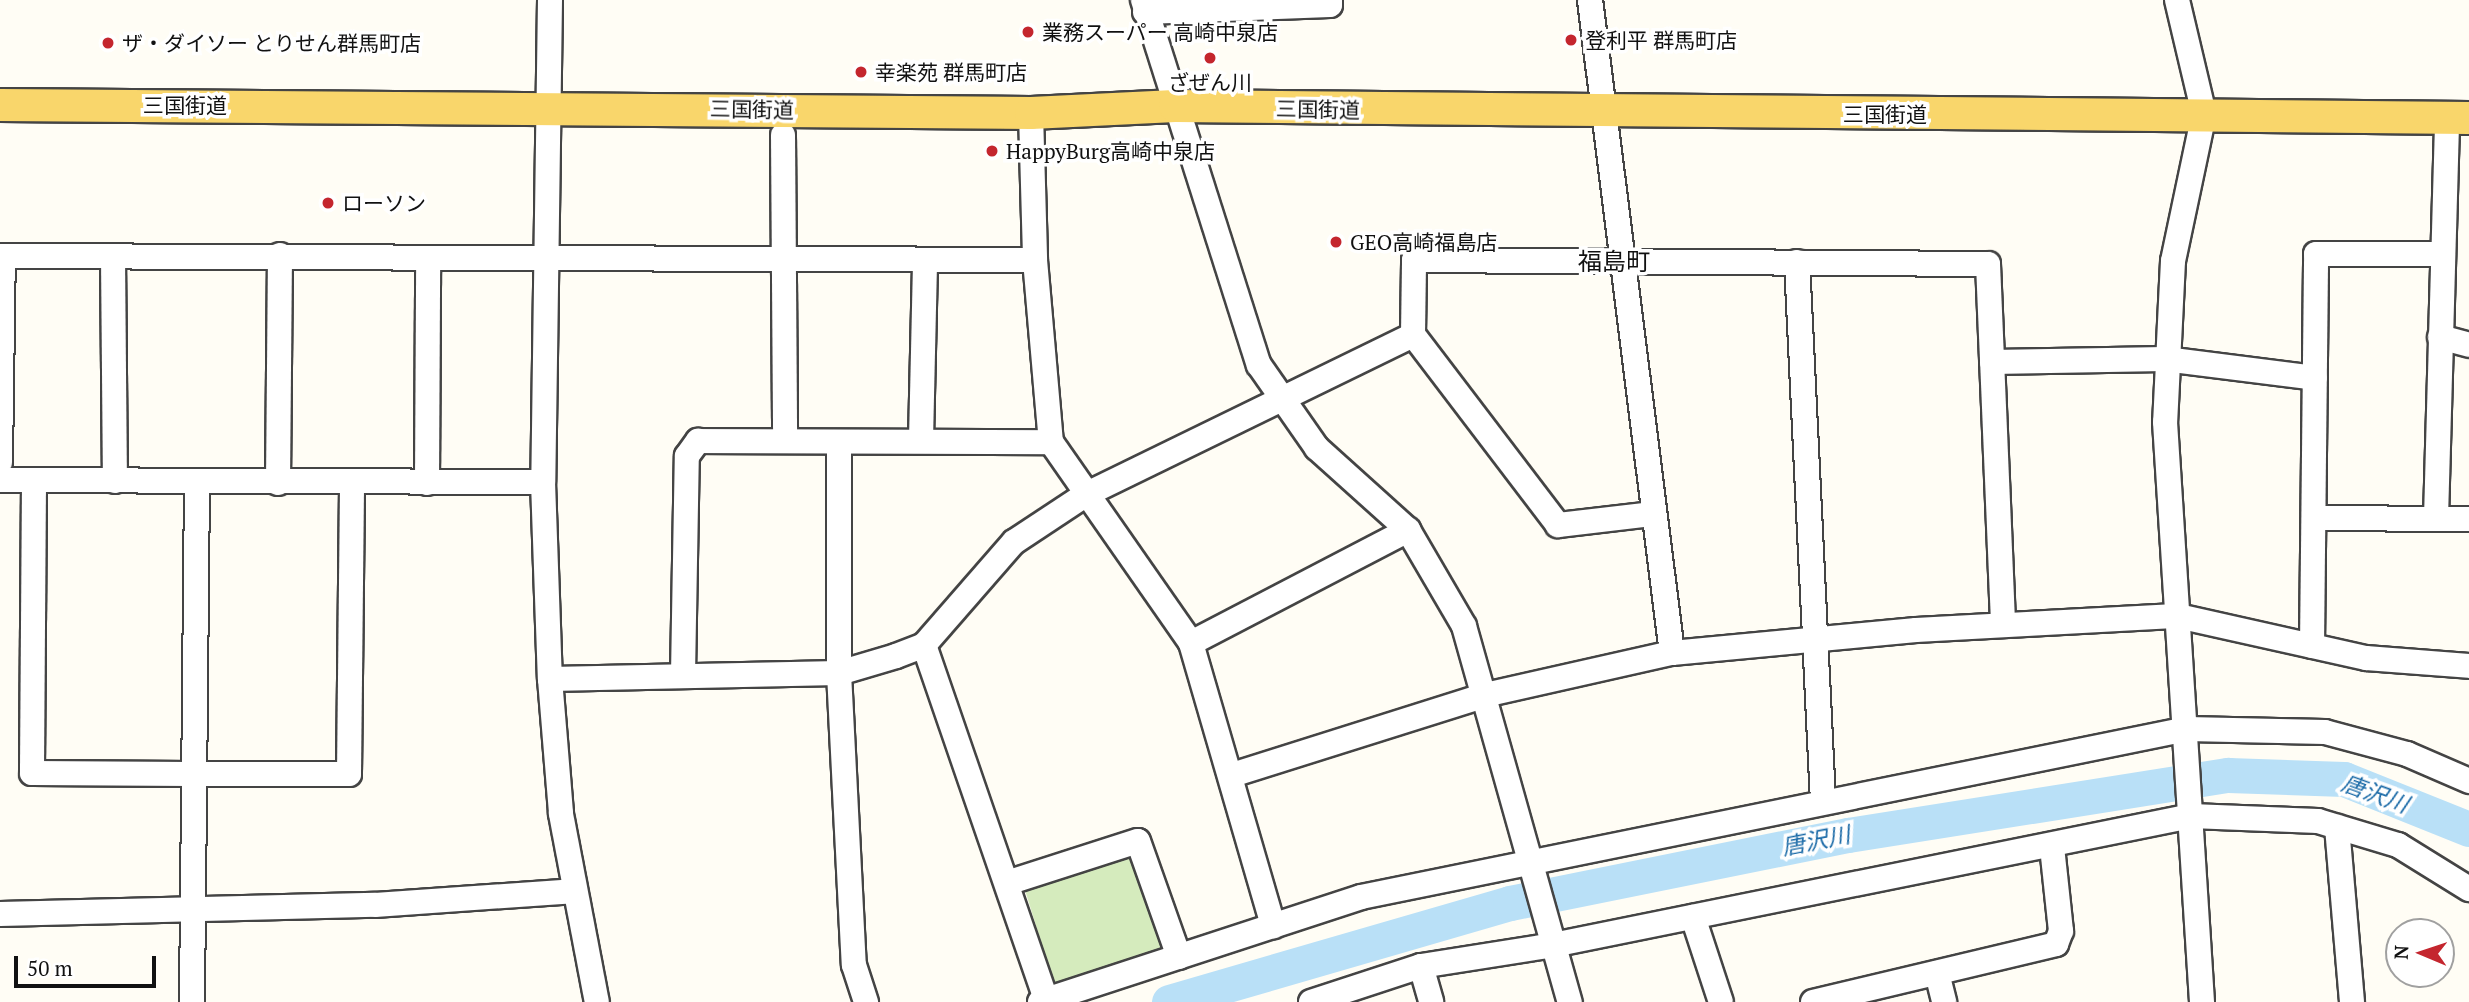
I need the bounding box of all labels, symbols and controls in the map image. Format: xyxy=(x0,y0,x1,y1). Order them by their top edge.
place label: 業務スーパー 高崎中泉店 xyxy=(1042,19,1278,45)
marker: 業務スーパー 高崎中泉店 xyxy=(1020,24,1036,40)
place label: 登利平 群馬町店 xyxy=(1585,27,1737,53)
place label: ザ・ダイソー とりせん群馬町店 xyxy=(122,30,421,56)
marker: 登利平 群馬町店 xyxy=(1563,32,1579,48)
marker: ザ・ダイソー とりせん群馬町店 xyxy=(100,35,116,51)
marker: ざぜん川 xyxy=(1202,50,1218,66)
place label: 幸楽苑 群馬町店 xyxy=(875,59,1027,85)
marker: 幸楽苑 群馬町店 xyxy=(853,64,869,80)
place label: ざぜん川 xyxy=(1168,69,1252,95)
street label: 三国街道 xyxy=(143,92,227,118)
street label: 三国街道 xyxy=(710,96,794,122)
street label: 三国街道 xyxy=(1276,96,1360,122)
street label: 三国街道 xyxy=(1843,101,1927,127)
place label: HappyBurg高崎中泉店 xyxy=(1006,138,1215,164)
marker: HappyBurg高崎中泉店 xyxy=(984,143,1000,159)
place label: ローソン xyxy=(342,190,426,216)
marker: ローソン xyxy=(320,195,336,211)
place label: GEO高崎福島店 xyxy=(1350,229,1497,255)
marker: GEO高崎福島店 xyxy=(1328,234,1344,250)
district label: 福島町 xyxy=(1578,248,1650,276)
water label: 唐沢川 xyxy=(2338,769,2412,819)
water label: 唐沢川 xyxy=(1780,821,1852,861)
north arrow xyxy=(2385,918,2455,988)
scale bar xyxy=(18,942,159,986)
text: N xyxy=(2388,945,2413,960)
text: 50 m xyxy=(27,954,73,982)

